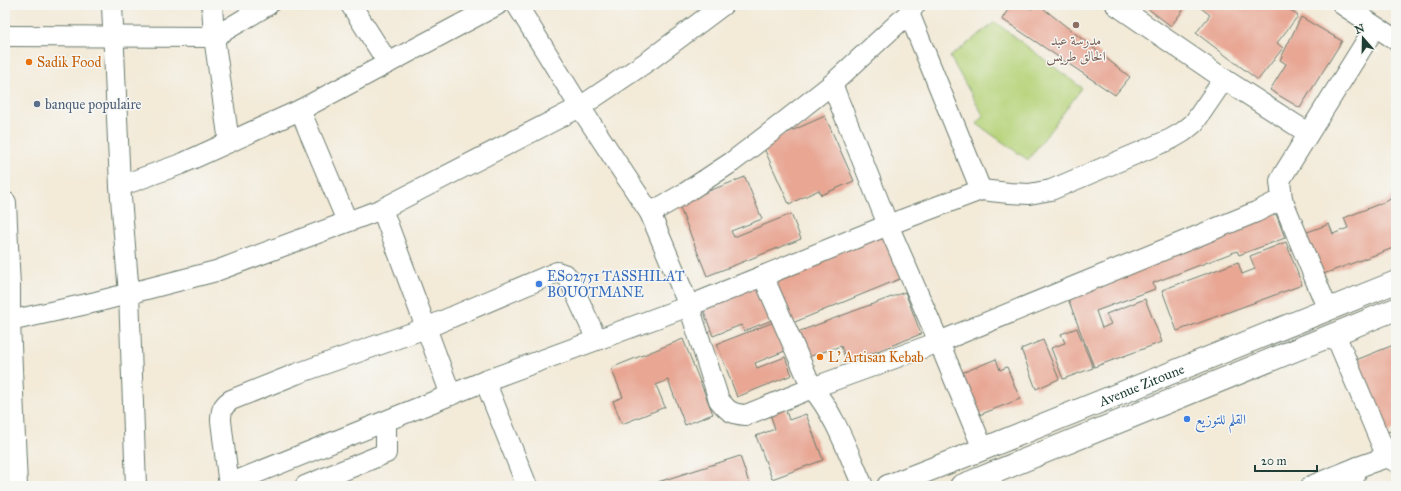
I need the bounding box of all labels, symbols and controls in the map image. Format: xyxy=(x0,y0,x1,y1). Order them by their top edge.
north arrow xyxy=(1343,18,1383,58)
marker: مدرسة عبد الخالق طريس xyxy=(1071,20,1081,30)
text: N xyxy=(1353,21,1367,37)
place label: مدرسة عبد الخالق طريس xyxy=(1046,32,1106,66)
place label: Sadik Food xyxy=(37,54,102,71)
marker: Sadik Food xyxy=(24,57,34,67)
place label: banque populaire xyxy=(45,96,142,114)
marker: banque populaire xyxy=(32,99,42,109)
place label: ES02751 TASSHILAT BOUOTMANE xyxy=(547,268,685,301)
marker: ES02751 TASSHILAT BOUOTMANE xyxy=(534,279,544,289)
place label: L' Artisan Kebab xyxy=(828,349,924,366)
marker: L' Artisan Kebab xyxy=(815,352,825,362)
street label: Avenue Zitoune xyxy=(1095,360,1187,410)
place label: القلم للتوزيع xyxy=(1195,411,1246,434)
marker: القلم للتوزيع xyxy=(1182,414,1192,424)
scale bar xyxy=(1255,447,1317,473)
text: 20 m xyxy=(1261,454,1287,468)

